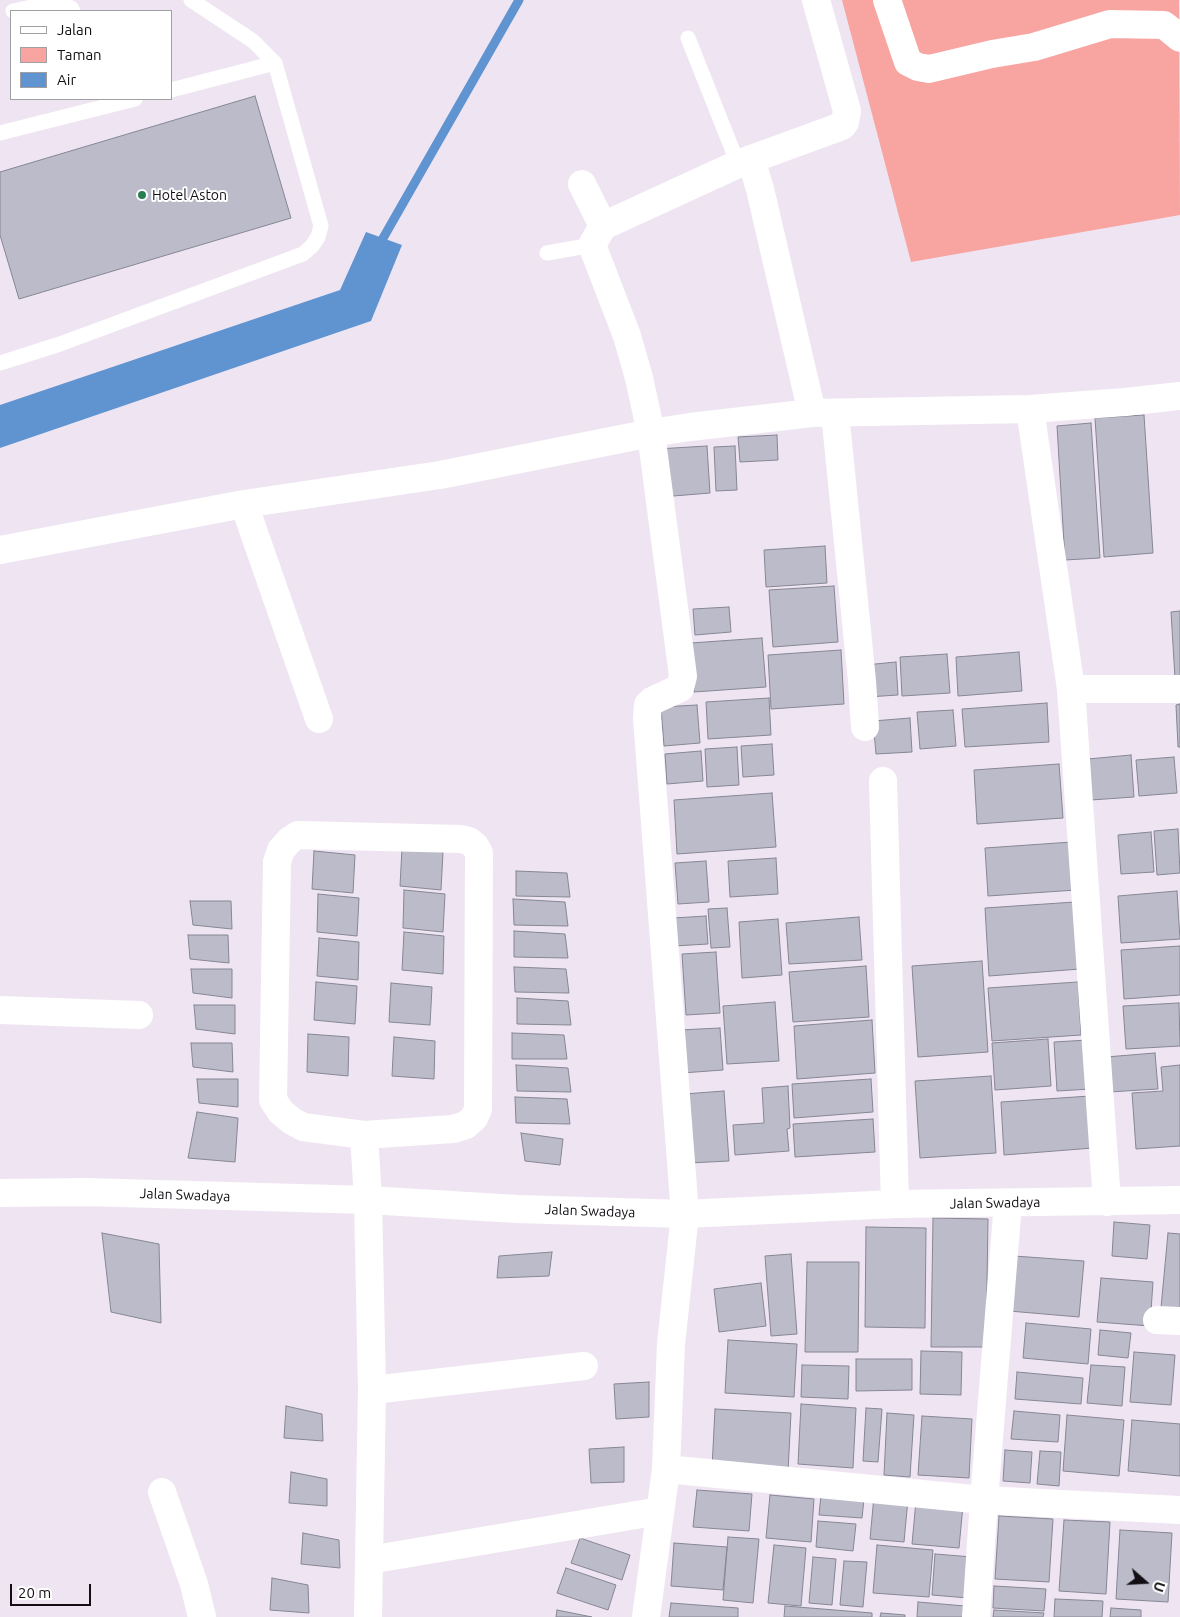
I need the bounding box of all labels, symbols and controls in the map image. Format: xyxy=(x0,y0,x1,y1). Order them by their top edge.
legend xyxy=(10,10,172,100)
text: Jalan xyxy=(57,21,92,38)
text: Taman xyxy=(57,46,102,63)
text: Air xyxy=(57,71,76,88)
place label: Hotel Aston xyxy=(152,187,227,203)
marker: Hotel Aston xyxy=(136,189,148,201)
street label: Jalan Swadaya xyxy=(139,1185,231,1205)
street label: Jalan Swadaya xyxy=(949,1194,1041,1212)
street label: Jalan Swadaya xyxy=(544,1201,636,1221)
north arrow xyxy=(1120,1557,1170,1607)
scale bar xyxy=(12,1574,94,1606)
text: U xyxy=(1150,1580,1168,1594)
text: 20 m xyxy=(18,1584,51,1601)

